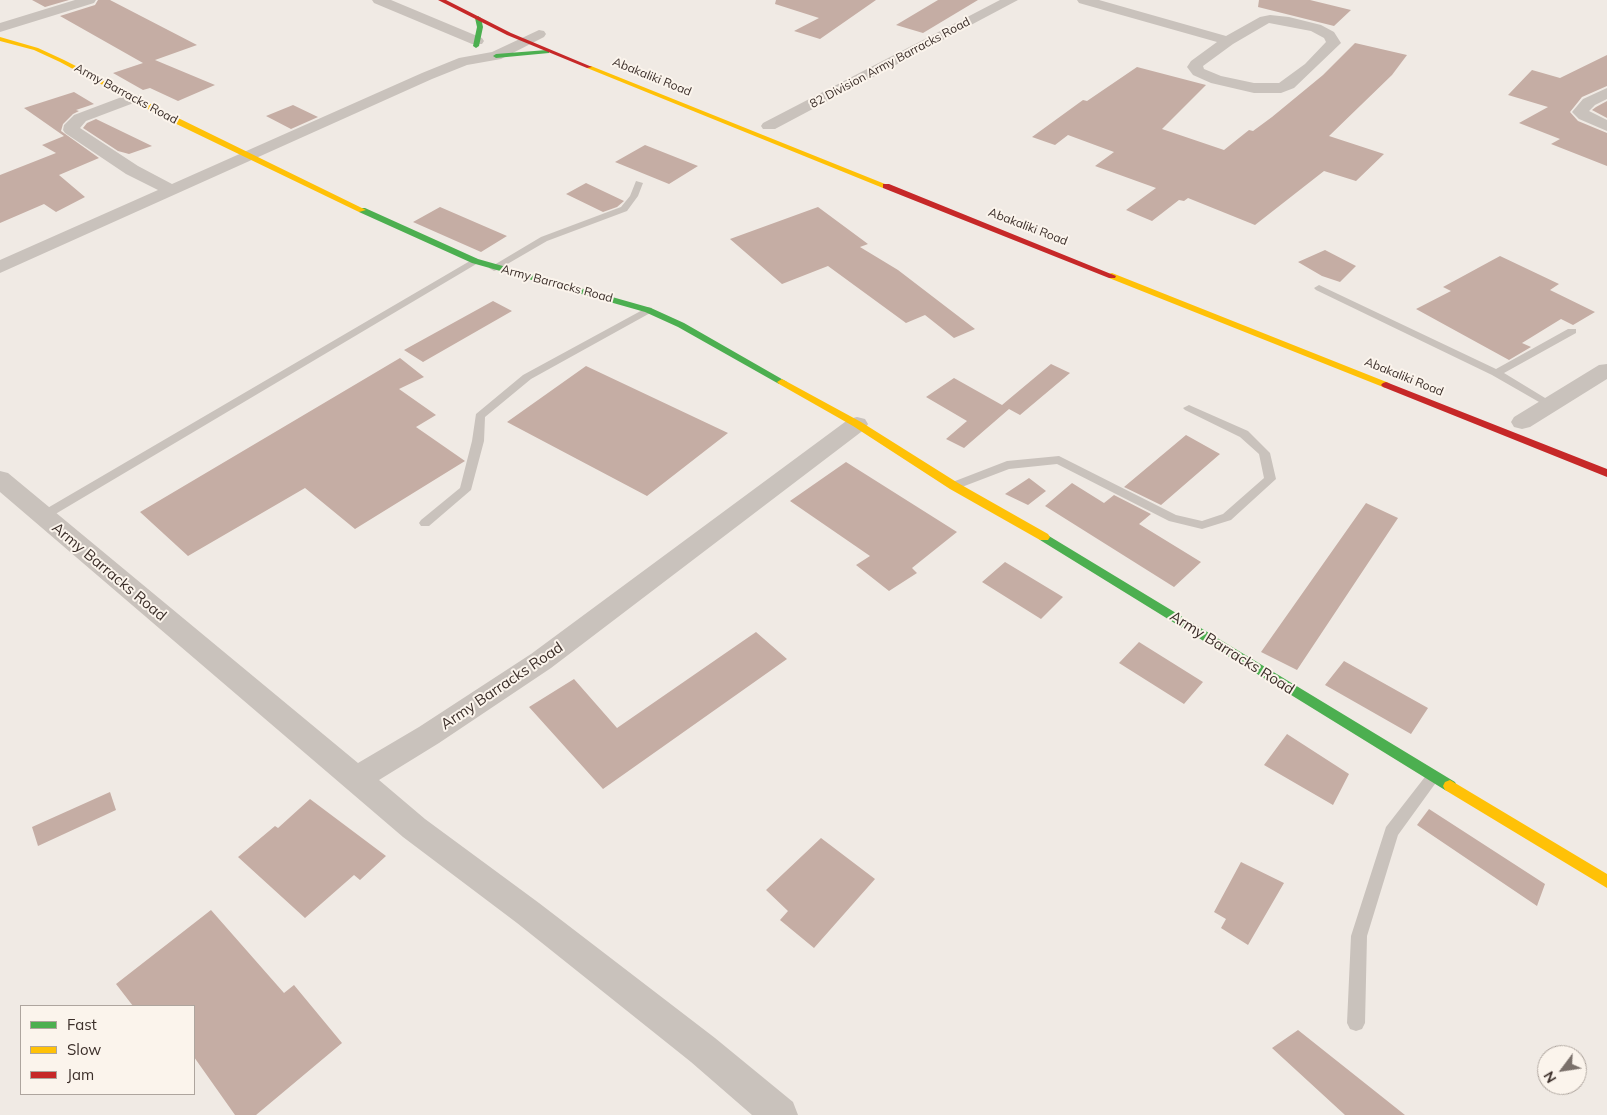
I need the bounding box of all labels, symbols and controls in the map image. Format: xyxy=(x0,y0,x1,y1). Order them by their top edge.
street label: 82 Division Army Barracks Road xyxy=(807,15,973,111)
street label: Abakaliki Road xyxy=(610,55,694,99)
street label: Army Barracks Road xyxy=(72,61,180,127)
street label: Abakaliki Road xyxy=(986,205,1070,249)
street label: Army Barracks Road xyxy=(500,262,614,306)
street label: Abakaliki Road xyxy=(1362,355,1446,399)
street label: Army Barracks Road xyxy=(48,519,170,625)
street label: Army Barracks Road xyxy=(1166,607,1298,699)
street label: Army Barracks Road xyxy=(437,638,567,734)
legend xyxy=(20,1005,195,1095)
text: Fast xyxy=(67,1015,97,1034)
text: Slow xyxy=(67,1040,101,1059)
north arrow xyxy=(1537,1045,1587,1095)
text: Jam xyxy=(67,1065,94,1084)
text: N xyxy=(1540,1068,1560,1086)

